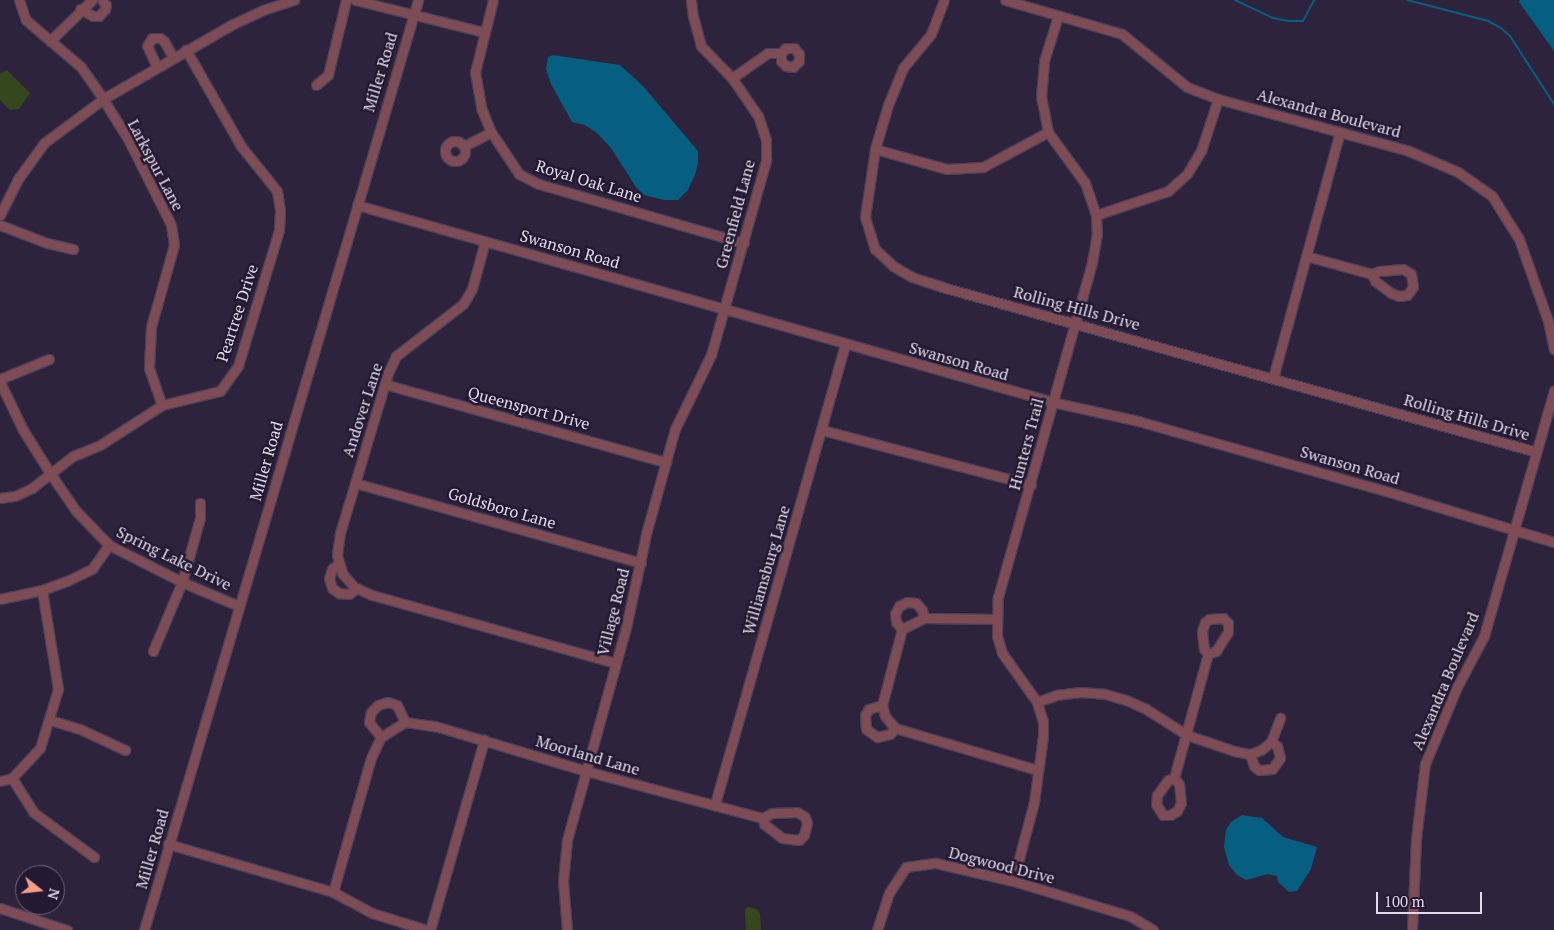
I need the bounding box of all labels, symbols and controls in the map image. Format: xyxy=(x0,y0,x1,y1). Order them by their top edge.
street label: Miller Road xyxy=(359,30,401,114)
street label: Alexandra Boulevard xyxy=(1255,85,1403,141)
street label: Larkspur Lane xyxy=(124,116,188,214)
street label: Royal Oak Lane xyxy=(534,156,644,206)
street label: Greenfield Lane xyxy=(711,157,759,271)
street label: Swanson Road xyxy=(518,226,622,272)
street label: Peartree Drive xyxy=(212,262,262,364)
street label: Rolling Hills Drive xyxy=(1012,282,1142,334)
street label: Swanson Road xyxy=(907,338,1011,384)
street label: Andover Lane xyxy=(338,360,386,460)
street label: Queensport Drive xyxy=(466,382,592,434)
street label: Rolling Hills Drive xyxy=(1402,390,1532,444)
street label: Hunters Trail xyxy=(1004,396,1048,492)
street label: Miller Road xyxy=(245,419,287,503)
street label: Swanson Road xyxy=(1298,442,1402,488)
street label: Goldsboro Lane xyxy=(446,483,558,533)
street label: Williamsburg Lane xyxy=(738,503,794,637)
street label: Spring Lake Drive xyxy=(113,522,235,594)
street label: Village Road xyxy=(593,566,633,658)
street label: Alexandra Boulevard xyxy=(1407,609,1483,753)
street label: Moorland Lane xyxy=(534,731,642,779)
street label: Miller Road xyxy=(131,807,173,891)
street label: Dogwood Drive xyxy=(947,843,1057,887)
north arrow xyxy=(15,865,65,915)
scale bar xyxy=(1379,882,1485,914)
text: N xyxy=(43,886,65,902)
text: 100 m xyxy=(1384,891,1425,911)

